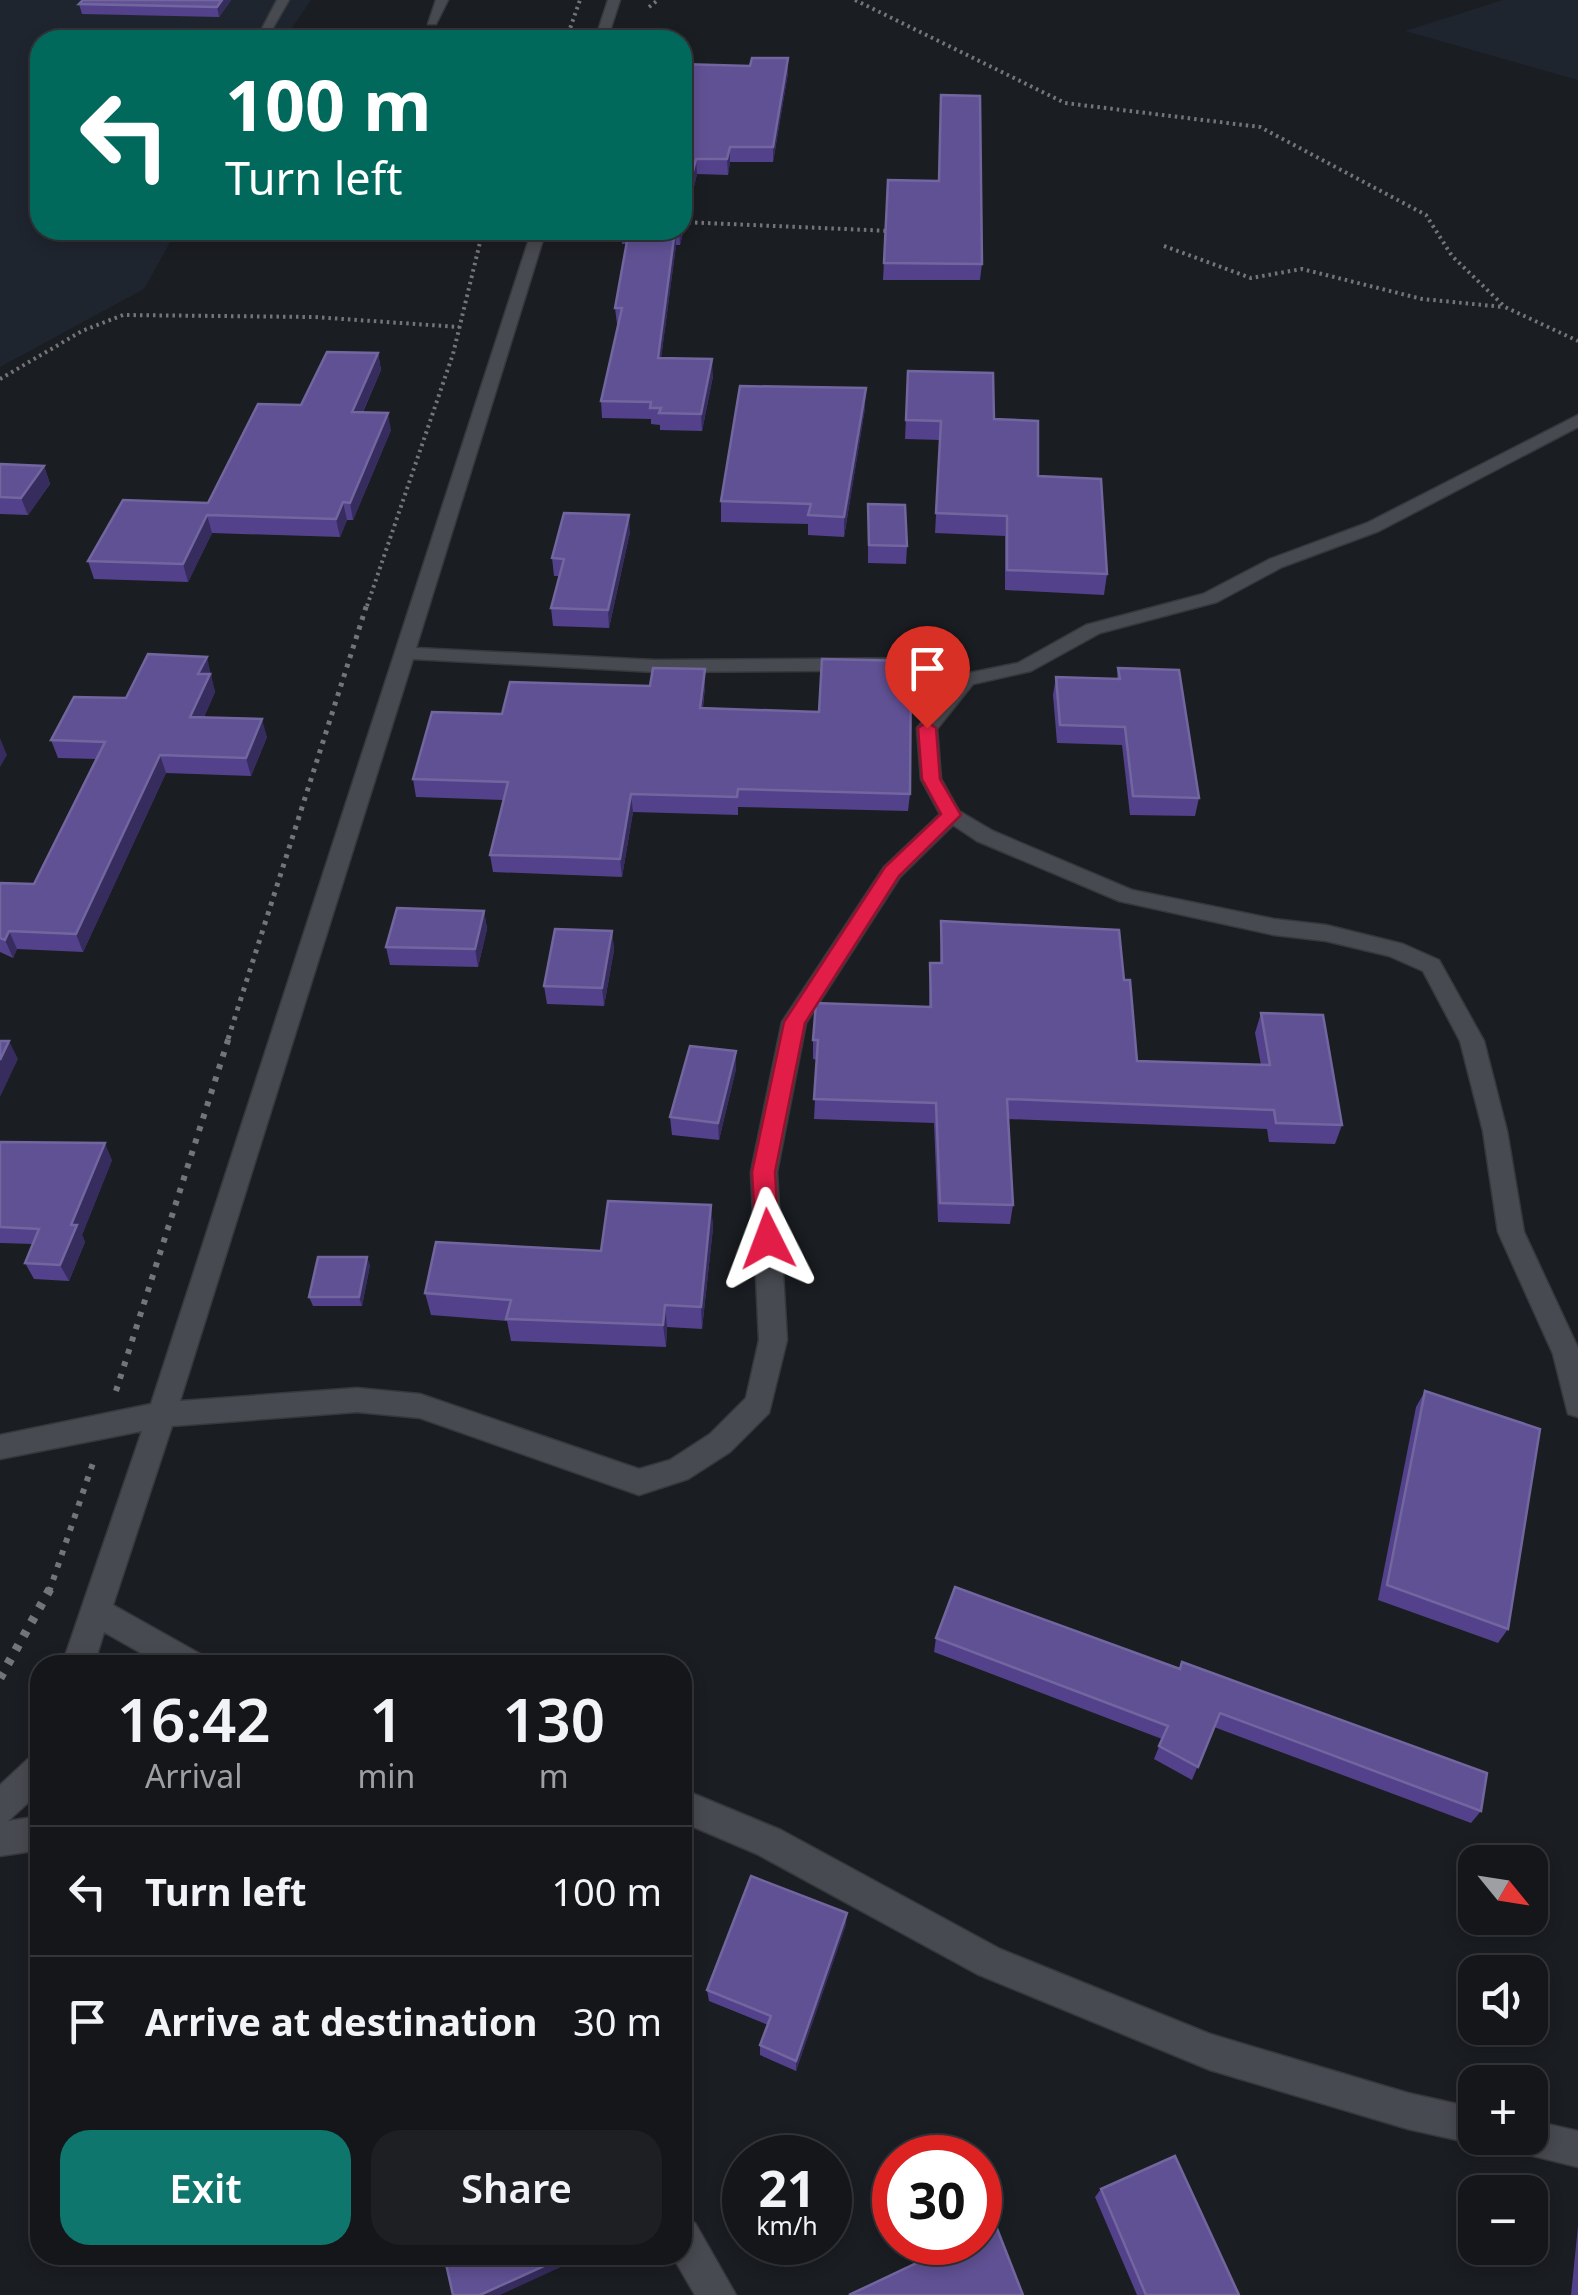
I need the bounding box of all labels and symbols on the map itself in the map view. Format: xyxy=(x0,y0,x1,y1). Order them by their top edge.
pin xyxy=(885,626,970,729)
position arrow xyxy=(716,1187,820,1291)
north arrow xyxy=(1458,1845,1548,1935)
speed limit sign: 30 xyxy=(872,2135,1002,2265)

